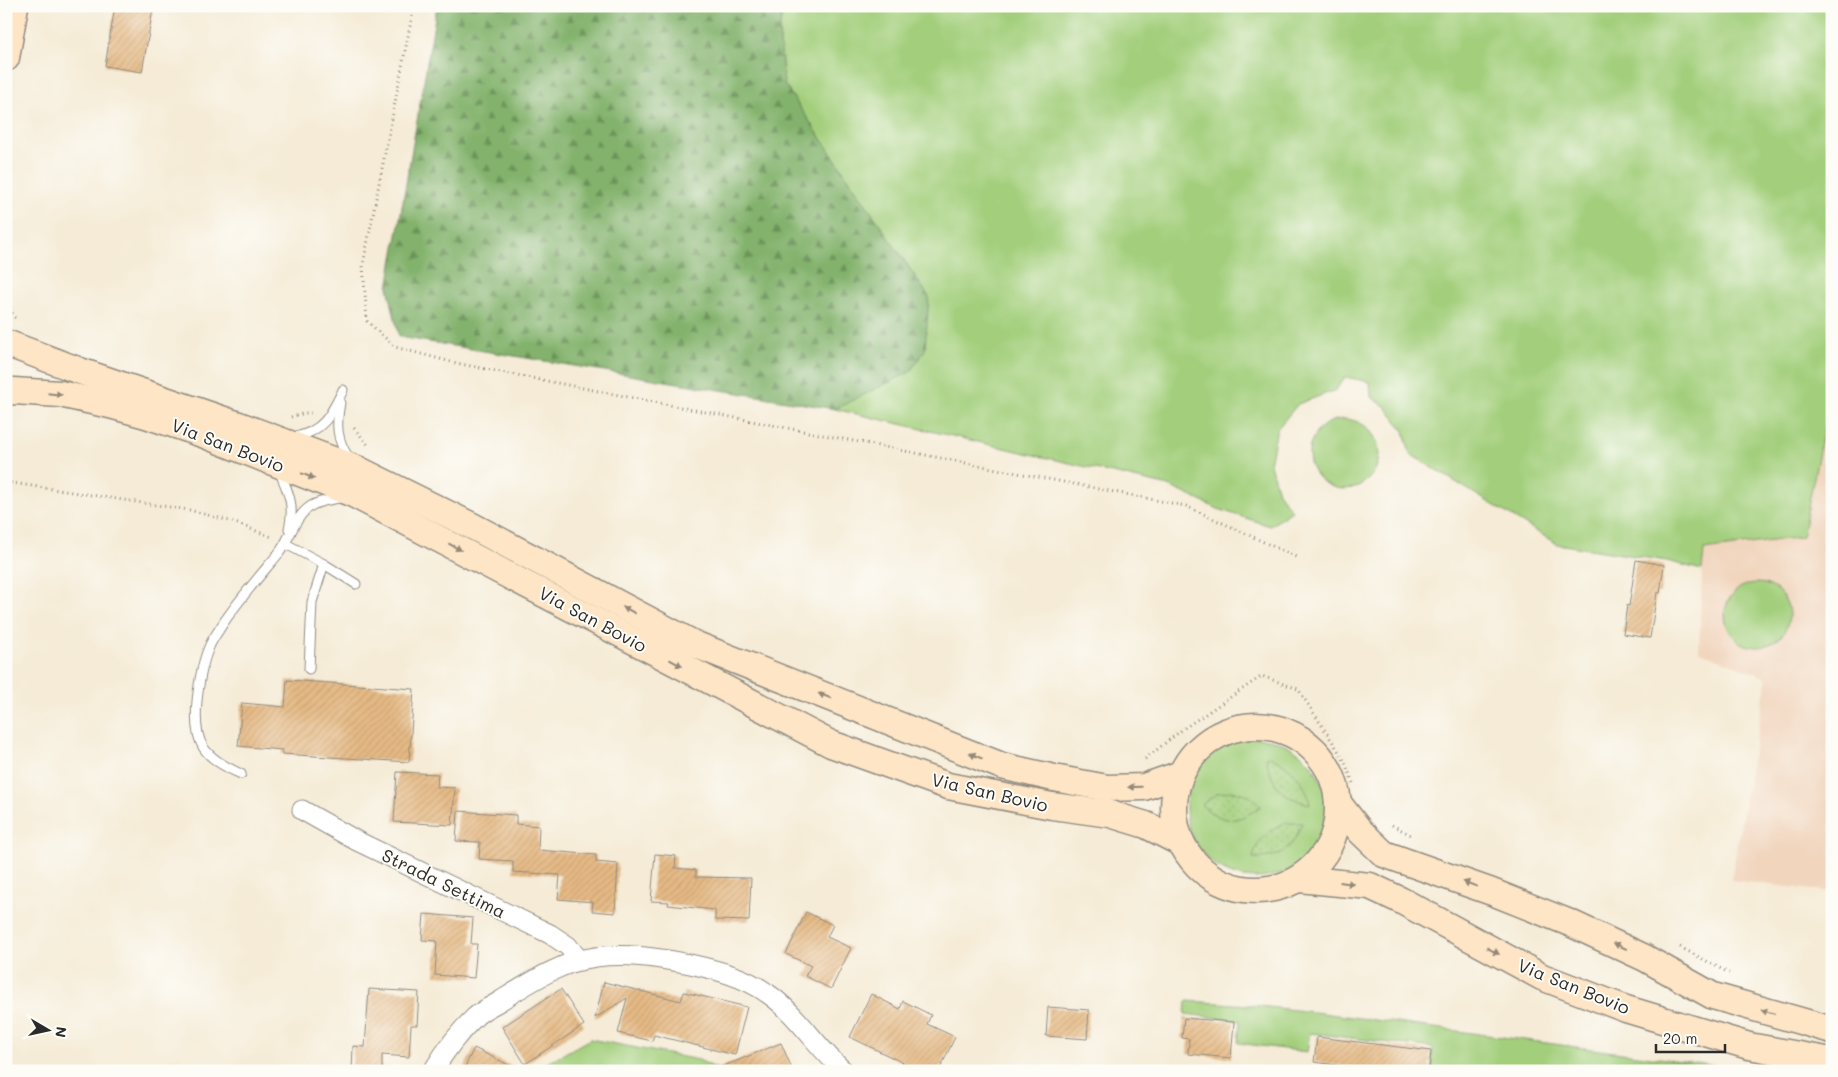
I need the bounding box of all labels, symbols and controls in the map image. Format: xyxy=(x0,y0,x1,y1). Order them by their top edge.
one-way arrow xyxy=(47,390,63,398)
street label: Via San Bovio xyxy=(168,413,288,478)
one-way arrow xyxy=(301,473,316,481)
one-way arrow xyxy=(447,543,462,551)
street label: Via San Bovio xyxy=(535,581,651,658)
one-way arrow xyxy=(622,606,636,614)
one-way arrow xyxy=(669,659,683,667)
one-way arrow xyxy=(818,692,833,699)
one-way arrow xyxy=(968,752,983,760)
street label: Via San Bovio xyxy=(929,767,1051,817)
one-way arrow xyxy=(1126,783,1142,791)
street label: Strada Settima xyxy=(378,843,510,923)
one-way arrow xyxy=(1339,879,1355,887)
one-way arrow xyxy=(1462,880,1477,888)
one-way arrow xyxy=(1613,942,1627,950)
one-way arrow xyxy=(1486,947,1501,955)
street label: Via San Bovio xyxy=(1514,953,1634,1019)
north arrow xyxy=(22,1004,72,1054)
one-way arrow xyxy=(1760,1007,1775,1015)
scale bar xyxy=(1656,1022,1724,1054)
text: N xyxy=(51,1025,72,1039)
text: 20 m xyxy=(1663,1028,1697,1048)

